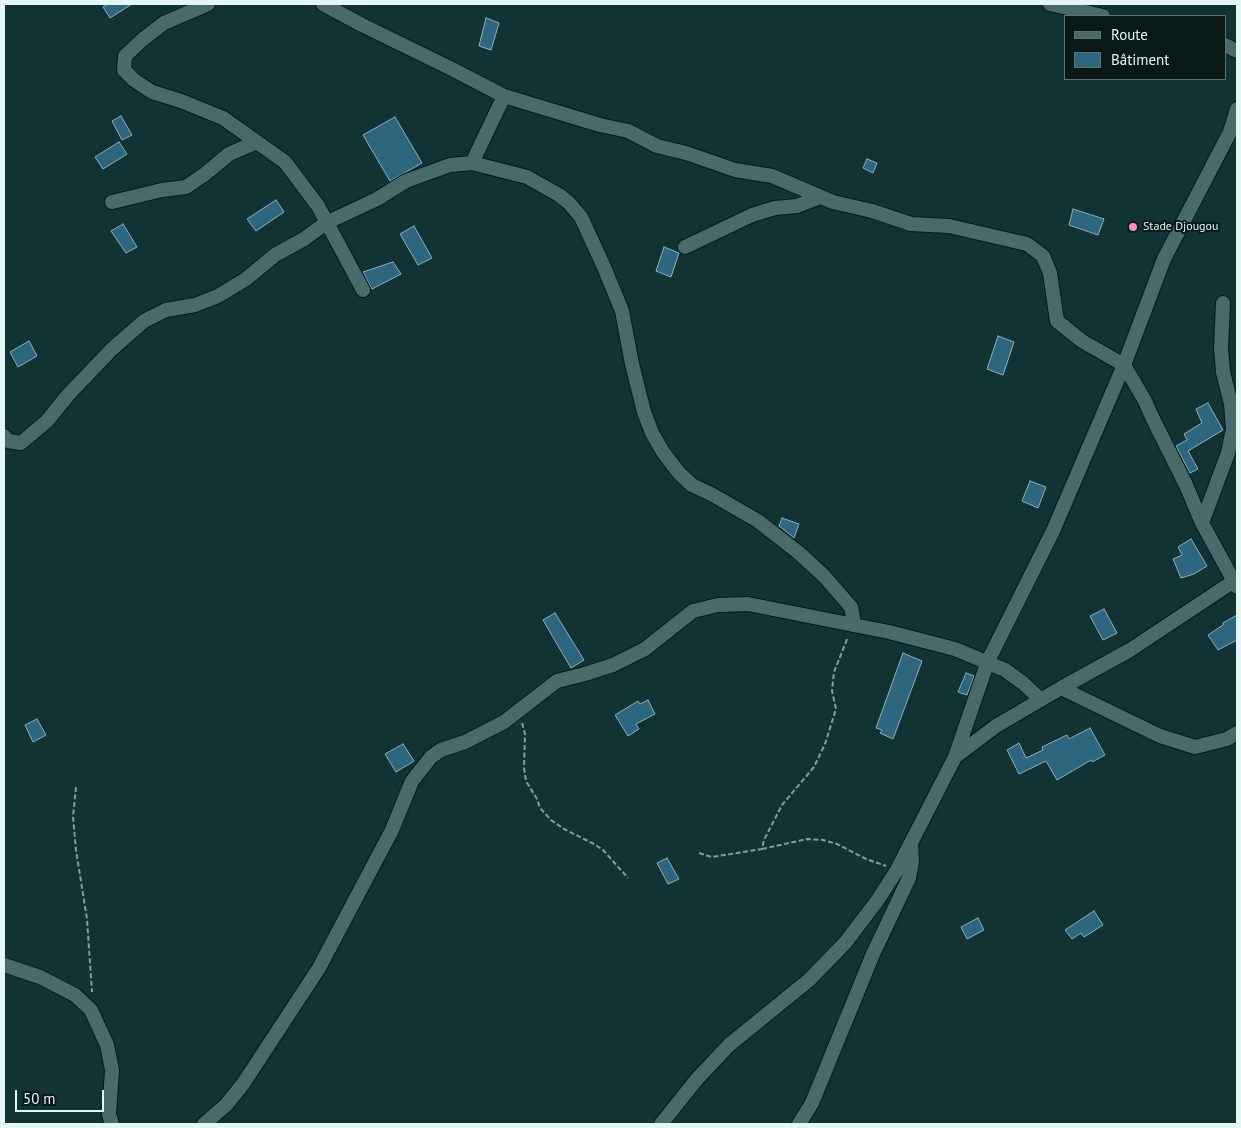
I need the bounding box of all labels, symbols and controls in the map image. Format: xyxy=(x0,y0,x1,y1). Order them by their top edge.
legend xyxy=(1064,15,1226,80)
text: Route xyxy=(1111,25,1148,44)
text: Bâtiment xyxy=(1111,50,1169,69)
place label: Stade Djougou xyxy=(1143,220,1218,234)
marker: Stade Djougou xyxy=(1127,221,1139,233)
scale bar xyxy=(18,1080,106,1112)
text: 50 m xyxy=(23,1089,56,1108)

